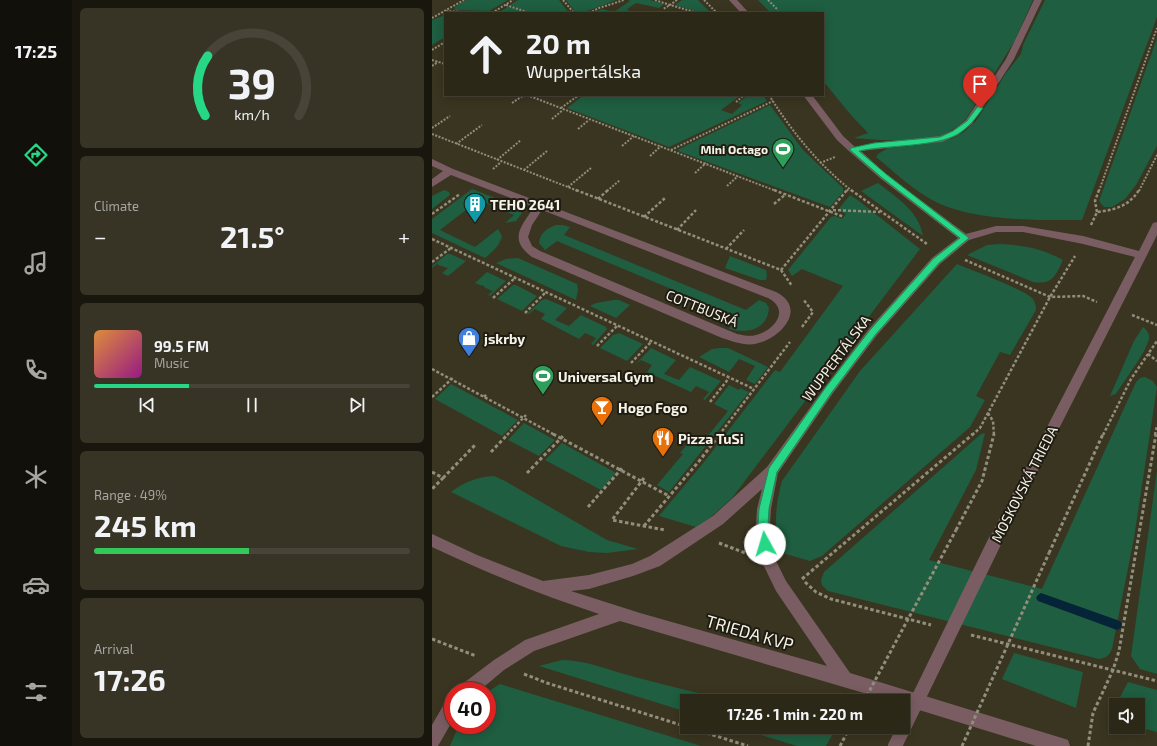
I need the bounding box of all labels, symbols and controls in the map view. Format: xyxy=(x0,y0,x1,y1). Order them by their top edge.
text: 20 m xyxy=(526,26,591,60)
icon: ahead xyxy=(460,28,512,80)
text: 17:25 xyxy=(15,40,57,62)
text: 39 xyxy=(228,57,276,107)
text: Wuppertálska xyxy=(526,60,641,82)
pin xyxy=(963,67,997,108)
icon: arrive xyxy=(969,73,991,95)
text: km/h xyxy=(234,105,270,122)
sports icon: Mini Octago xyxy=(770,136,796,169)
icon: directions xyxy=(22,141,50,169)
place label: Mini Octago xyxy=(700,142,768,156)
building icon: TEHO 2641 xyxy=(462,191,488,224)
place label: TEHO 2641 xyxy=(490,196,560,213)
text: Climate xyxy=(94,198,139,214)
text: 21.5° xyxy=(220,218,285,254)
text: − xyxy=(94,223,107,249)
text: + xyxy=(398,223,410,249)
icon: music xyxy=(22,249,50,277)
street label: COTTBUSKÁ xyxy=(664,286,741,330)
street label: WUPPERTÁLSKA xyxy=(798,311,874,404)
shop icon: jskrby xyxy=(456,325,482,358)
place label: jskrby xyxy=(484,330,525,347)
text: 99.5 FM xyxy=(154,337,209,355)
text: Music xyxy=(154,355,189,371)
icon: phone xyxy=(22,356,50,384)
sports icon: Universal Gym xyxy=(530,363,556,396)
place label: Universal Gym xyxy=(558,368,654,385)
icon: previous xyxy=(136,394,158,416)
icon: pause xyxy=(241,394,263,416)
icon: next xyxy=(346,394,368,416)
bar icon: Hogo Fogo xyxy=(589,394,615,427)
place label: Hogo Fogo xyxy=(618,399,687,416)
street label: MOSKOVSKÁ TRIEDA xyxy=(987,423,1061,545)
restaurant icon: Pizza TuSi xyxy=(650,425,676,458)
place label: Pizza TuSi xyxy=(678,430,744,447)
icon: climate xyxy=(22,463,50,491)
text: Range · 49% xyxy=(94,487,167,503)
text: 245 km xyxy=(94,507,197,543)
position arrow xyxy=(744,523,786,565)
icon: car xyxy=(22,571,50,599)
street label: TRIEDA KVP xyxy=(704,610,796,654)
text: Arrival xyxy=(94,641,134,657)
text: 17:26 xyxy=(94,661,166,697)
icon: filters xyxy=(22,678,50,706)
speed limit sign: 40 xyxy=(444,682,496,734)
map controls xyxy=(1109,698,1145,734)
button: sound xyxy=(1109,698,1145,734)
text: 17:26 · 1 min · 220 m xyxy=(727,705,863,723)

